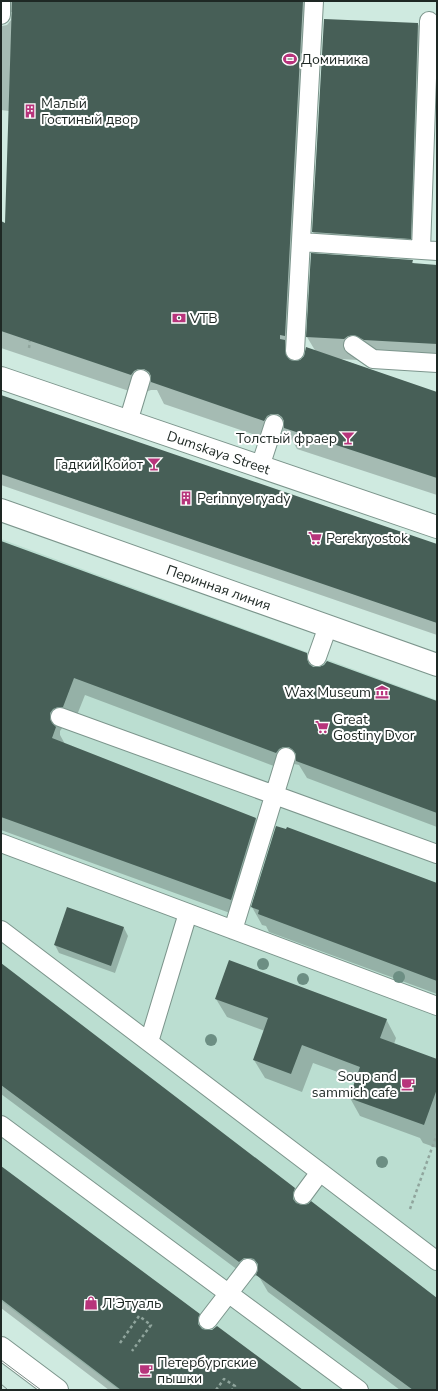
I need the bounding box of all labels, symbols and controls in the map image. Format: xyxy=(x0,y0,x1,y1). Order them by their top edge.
place label: Доминика xyxy=(301,50,369,69)
sports icon: Доминика xyxy=(282,51,298,67)
place label: Малый Гостиный двор xyxy=(41,94,138,129)
building icon: Малый Гостиный двор xyxy=(22,103,38,119)
place label: VTB xyxy=(189,309,218,328)
bank icon: VTB xyxy=(171,310,187,326)
street label: Dumskaya Street xyxy=(164,426,273,479)
place label: Толстый фраер xyxy=(236,429,337,448)
bar icon: Толстый фраер xyxy=(340,430,356,446)
place label: Гадкий Койот xyxy=(55,455,144,474)
bar icon: Гадкий Койот xyxy=(146,456,162,472)
place label: Perinnye ryady xyxy=(197,489,291,508)
building icon: Perinnye ryady xyxy=(178,490,194,506)
place label: Perekryostok xyxy=(326,529,409,548)
supermarket icon: Perekryostok xyxy=(307,530,323,546)
street label: Перинная линия xyxy=(163,560,273,615)
place label: Wax Museum xyxy=(284,683,371,702)
museum icon: Wax Museum xyxy=(374,684,390,700)
place label: Great Gostiny Dvor xyxy=(333,710,415,745)
supermarket icon: Great Gostiny Dvor xyxy=(314,719,330,735)
place label: Soup and sammich cafe xyxy=(312,1067,397,1102)
cafe icon: Soup and sammich cafe xyxy=(400,1076,416,1092)
place label: Л'Этуаль xyxy=(102,1294,161,1313)
shop icon: Л'Этуаль xyxy=(83,1295,99,1311)
place label: Петербургские пышки xyxy=(157,1353,257,1388)
cafe icon: Петербургские пышки xyxy=(138,1362,154,1378)

